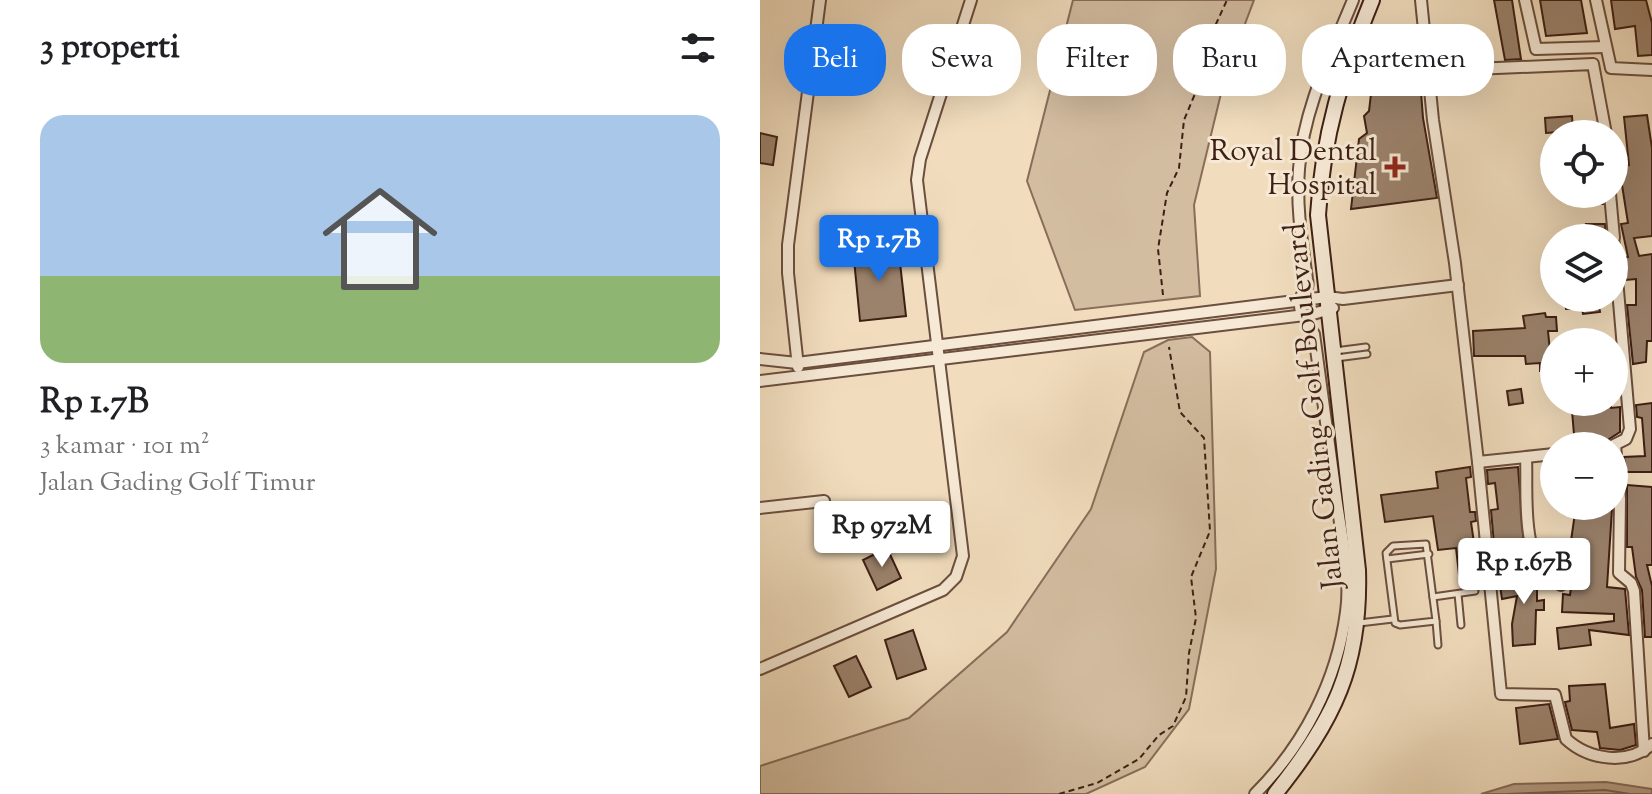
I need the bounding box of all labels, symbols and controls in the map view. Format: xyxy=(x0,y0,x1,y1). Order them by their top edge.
text: 3 properti xyxy=(40,24,180,73)
chip: Beli xyxy=(784,24,886,96)
chip: Sewa xyxy=(902,24,1021,96)
chip: Filter xyxy=(1037,24,1157,96)
chip: Baru xyxy=(1173,24,1286,96)
chip: Apartemen xyxy=(1302,24,1494,96)
icon: filters xyxy=(676,26,720,70)
map controls xyxy=(1540,120,1628,520)
button: locate xyxy=(1540,120,1628,208)
place label: Royal Dental Hospital xyxy=(1210,131,1377,208)
marker: Royal Dental Hospital xyxy=(1384,156,1406,178)
icon: home xyxy=(308,167,452,311)
pin: Rp 1.7B xyxy=(805,215,953,283)
street label: Jalan Gading Golf Boulevard xyxy=(1275,220,1356,593)
text: Rp 1.7B xyxy=(837,222,921,259)
button: layers xyxy=(1540,224,1628,312)
button: + xyxy=(1540,328,1628,416)
text: Rp 1.7B xyxy=(40,379,149,428)
text: 3 kamar · 101 m² xyxy=(40,428,209,465)
button: − xyxy=(1540,432,1628,520)
text: Jalan Gading Golf Timur xyxy=(40,465,315,502)
pin: Rp 972M xyxy=(808,501,956,569)
text: Rp 972M xyxy=(832,508,932,545)
pin: Rp 1.67B xyxy=(1441,538,1607,606)
text: Rp 1.67B xyxy=(1476,545,1572,582)

